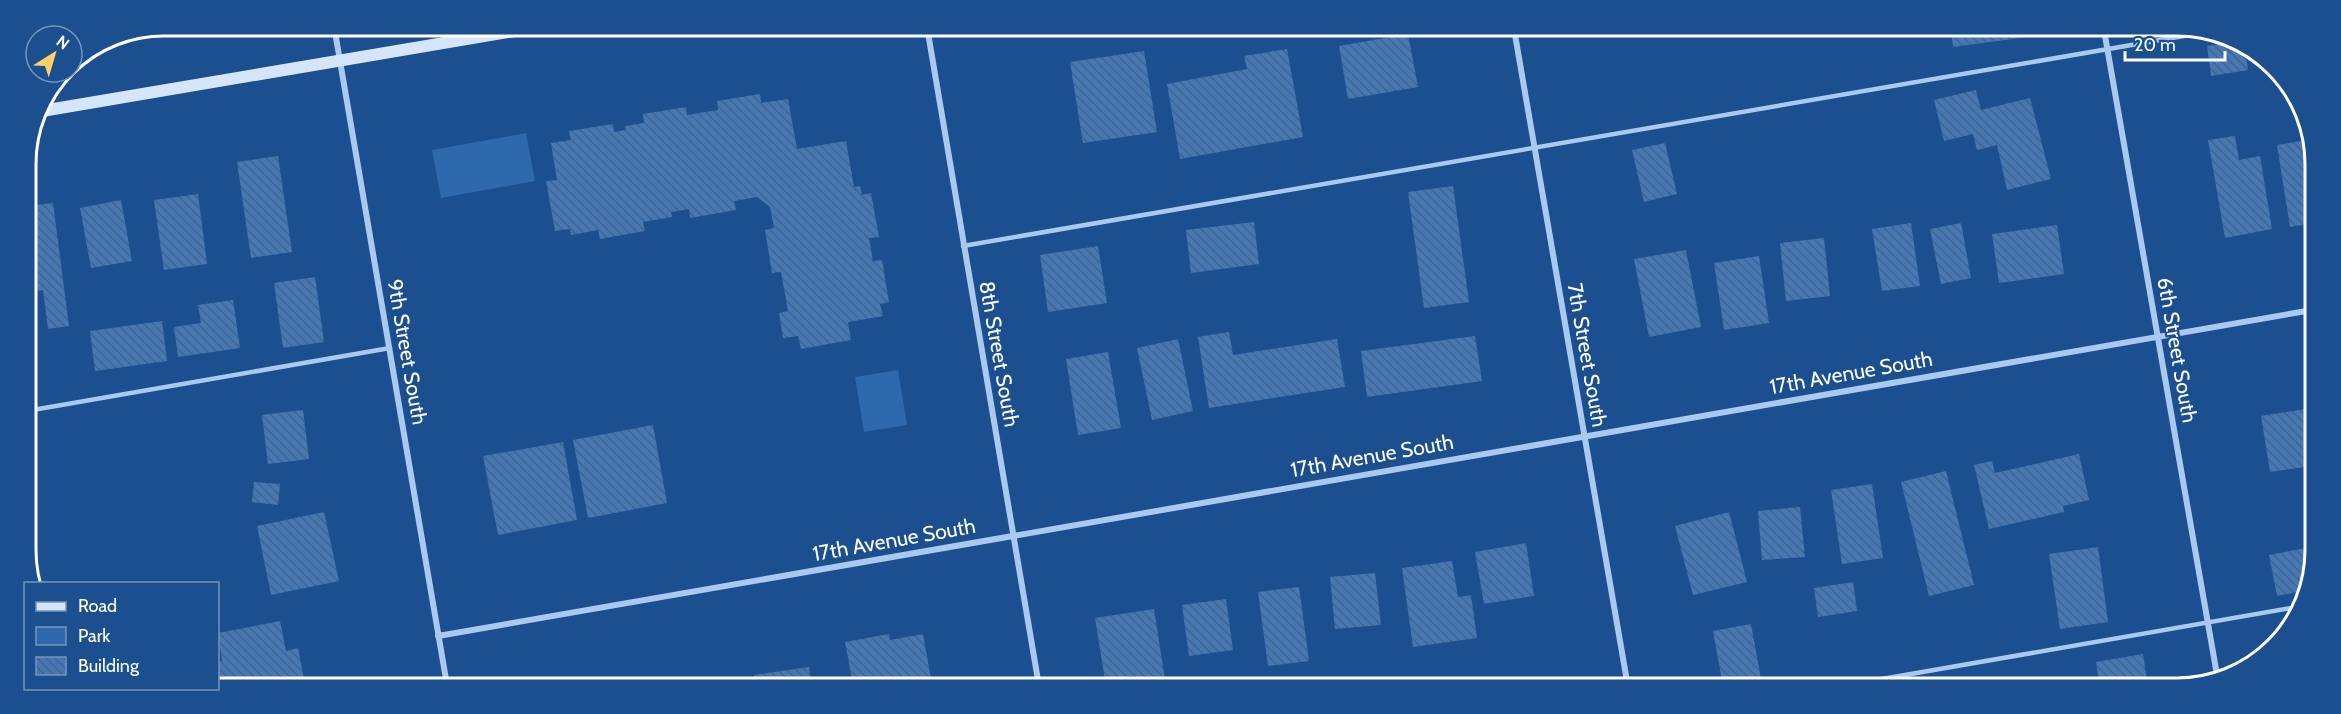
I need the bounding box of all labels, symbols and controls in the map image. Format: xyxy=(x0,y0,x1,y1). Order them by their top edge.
north arrow xyxy=(24,24,84,84)
scale bar xyxy=(2125,24,2226,62)
text: N xyxy=(52,31,73,53)
text: 20 m xyxy=(2134,34,2176,56)
street label: 6th Street South xyxy=(2152,275,2203,425)
street label: 9th Street South xyxy=(382,277,433,427)
street label: 8th Street South xyxy=(974,279,1025,429)
street label: 7th Street South xyxy=(1563,281,1612,429)
street label: 17th Avenue South xyxy=(1767,346,1934,399)
street label: 17th Avenue South xyxy=(1288,429,1455,482)
street label: 17th Avenue South xyxy=(810,513,977,566)
legend xyxy=(24,582,219,690)
text: Road xyxy=(78,595,117,617)
text: Park xyxy=(78,625,111,647)
text: Building xyxy=(78,655,140,677)

